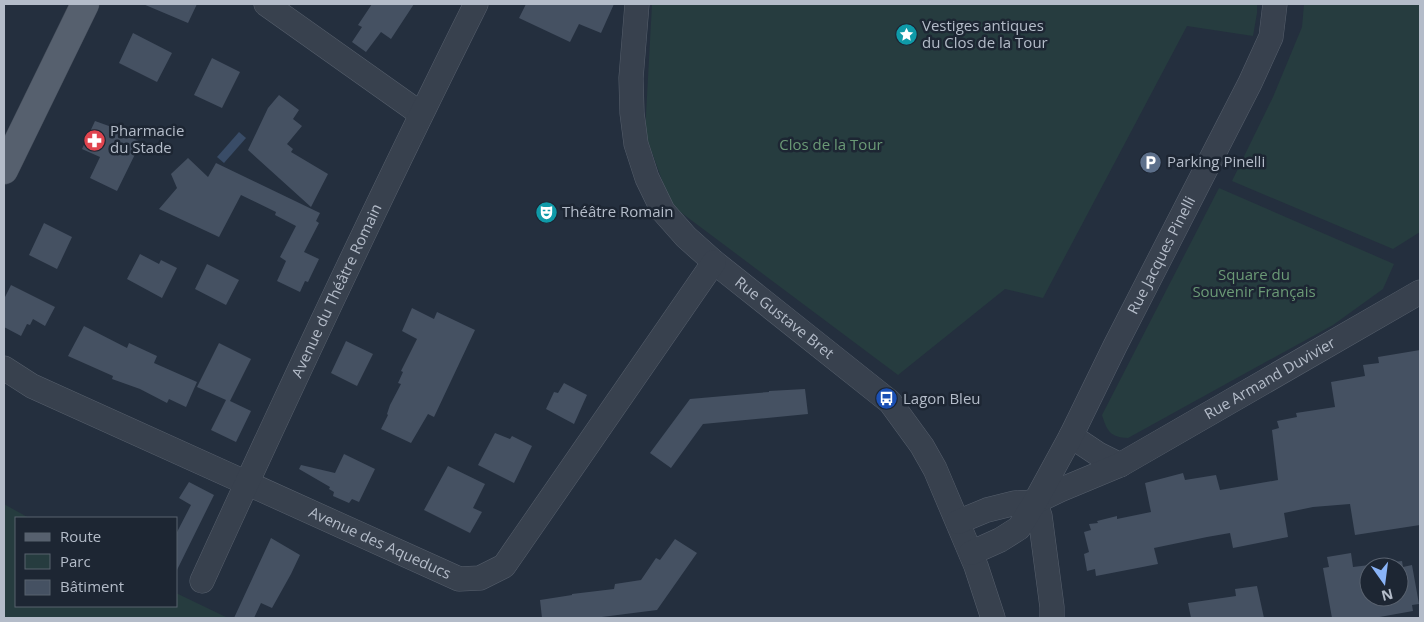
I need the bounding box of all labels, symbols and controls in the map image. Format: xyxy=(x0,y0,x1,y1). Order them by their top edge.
place label: Vestiges antiques du Clos de la Tour xyxy=(922,15,1048,52)
place icon: Vestiges antiques du Clos de la Tour xyxy=(894,23,918,47)
place label: Pharmacie du Stade xyxy=(110,120,184,157)
pharmacy icon: Pharmacie du Stade xyxy=(82,128,106,152)
park label: Clos de la Tour xyxy=(779,134,883,154)
parking icon: Parking Pinelli xyxy=(1139,150,1163,174)
place label: Parking Pinelli xyxy=(1167,151,1265,171)
street label: Rue Jacques Pinelli xyxy=(1122,192,1199,317)
street label: Avenue du Théâtre Romain xyxy=(286,200,386,381)
theatre icon: Théâtre Romain xyxy=(534,200,558,224)
place label: Théâtre Romain xyxy=(562,201,674,221)
park label: Square du Souvenir Français xyxy=(1192,264,1316,301)
street label: Rue Gustave Bret xyxy=(731,272,839,363)
street label: Rue Armand Duvivier xyxy=(1200,332,1339,423)
bus stop icon: Lagon Bleu xyxy=(875,387,899,411)
place label: Lagon Bleu xyxy=(903,388,981,408)
street label: Avenue des Aqueducs xyxy=(306,501,455,583)
legend xyxy=(15,517,178,607)
text: Route xyxy=(60,526,101,546)
text: Parc xyxy=(60,551,91,571)
north arrow xyxy=(1359,557,1409,607)
text: Bâtiment xyxy=(60,576,124,596)
text: N xyxy=(1379,585,1395,606)

